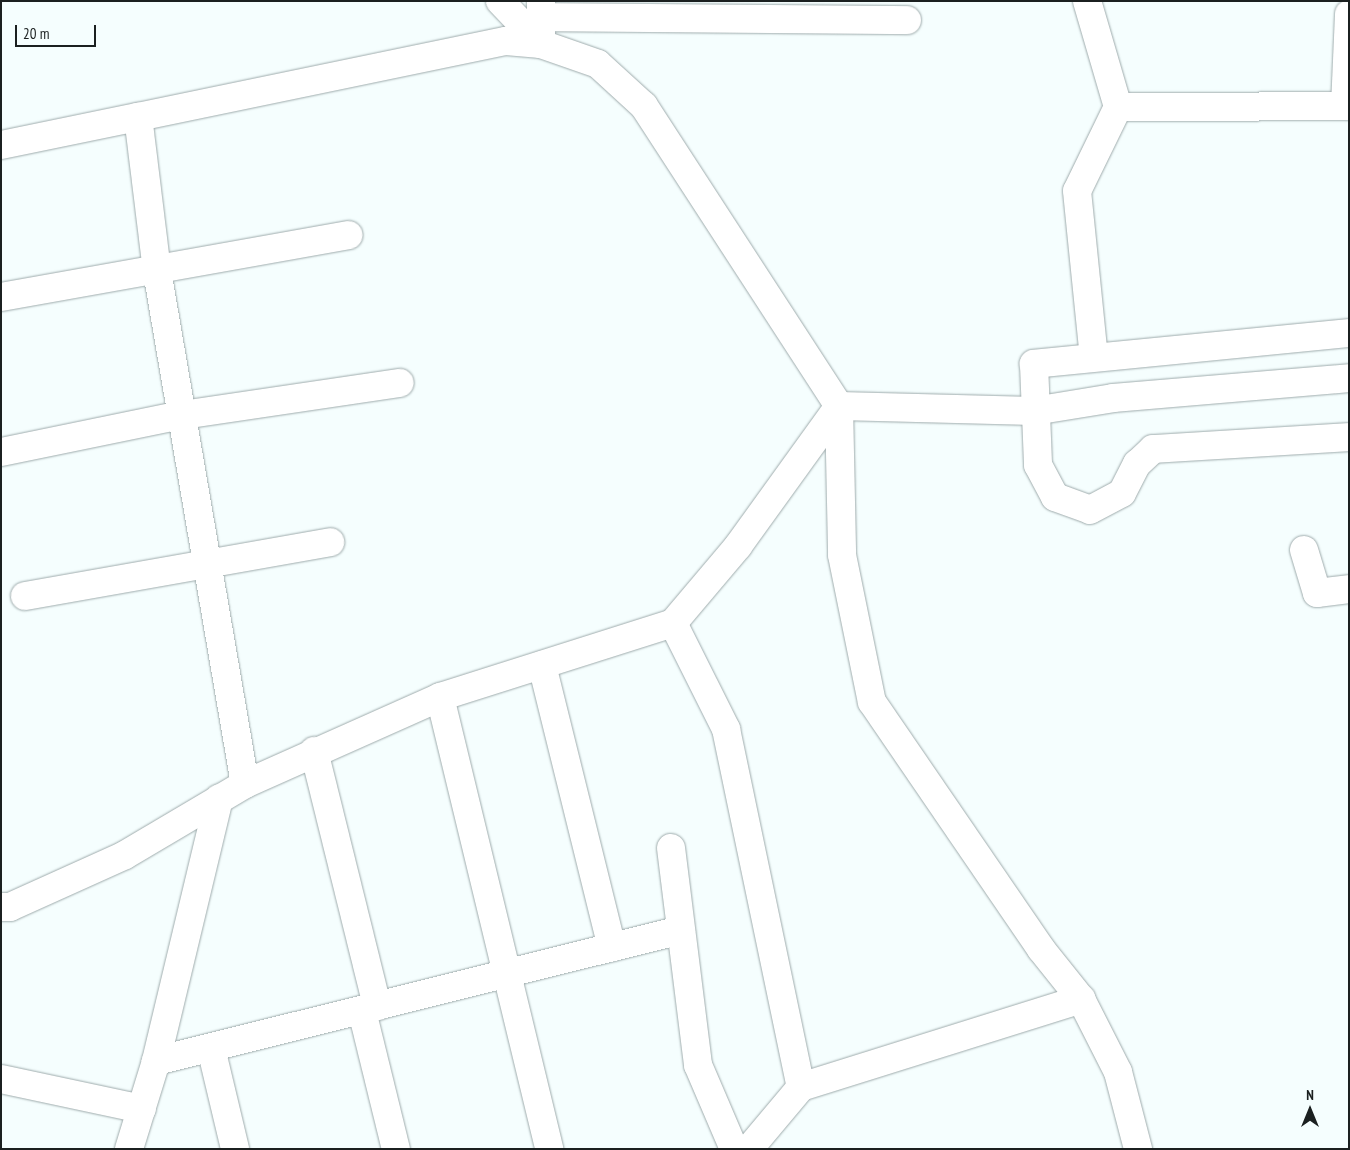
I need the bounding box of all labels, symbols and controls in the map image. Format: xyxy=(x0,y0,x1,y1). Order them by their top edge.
scale bar xyxy=(18,15,99,47)
text: 20 m xyxy=(23,24,49,43)
north arrow xyxy=(1285,1085,1335,1135)
text: N xyxy=(1306,1086,1314,1104)

